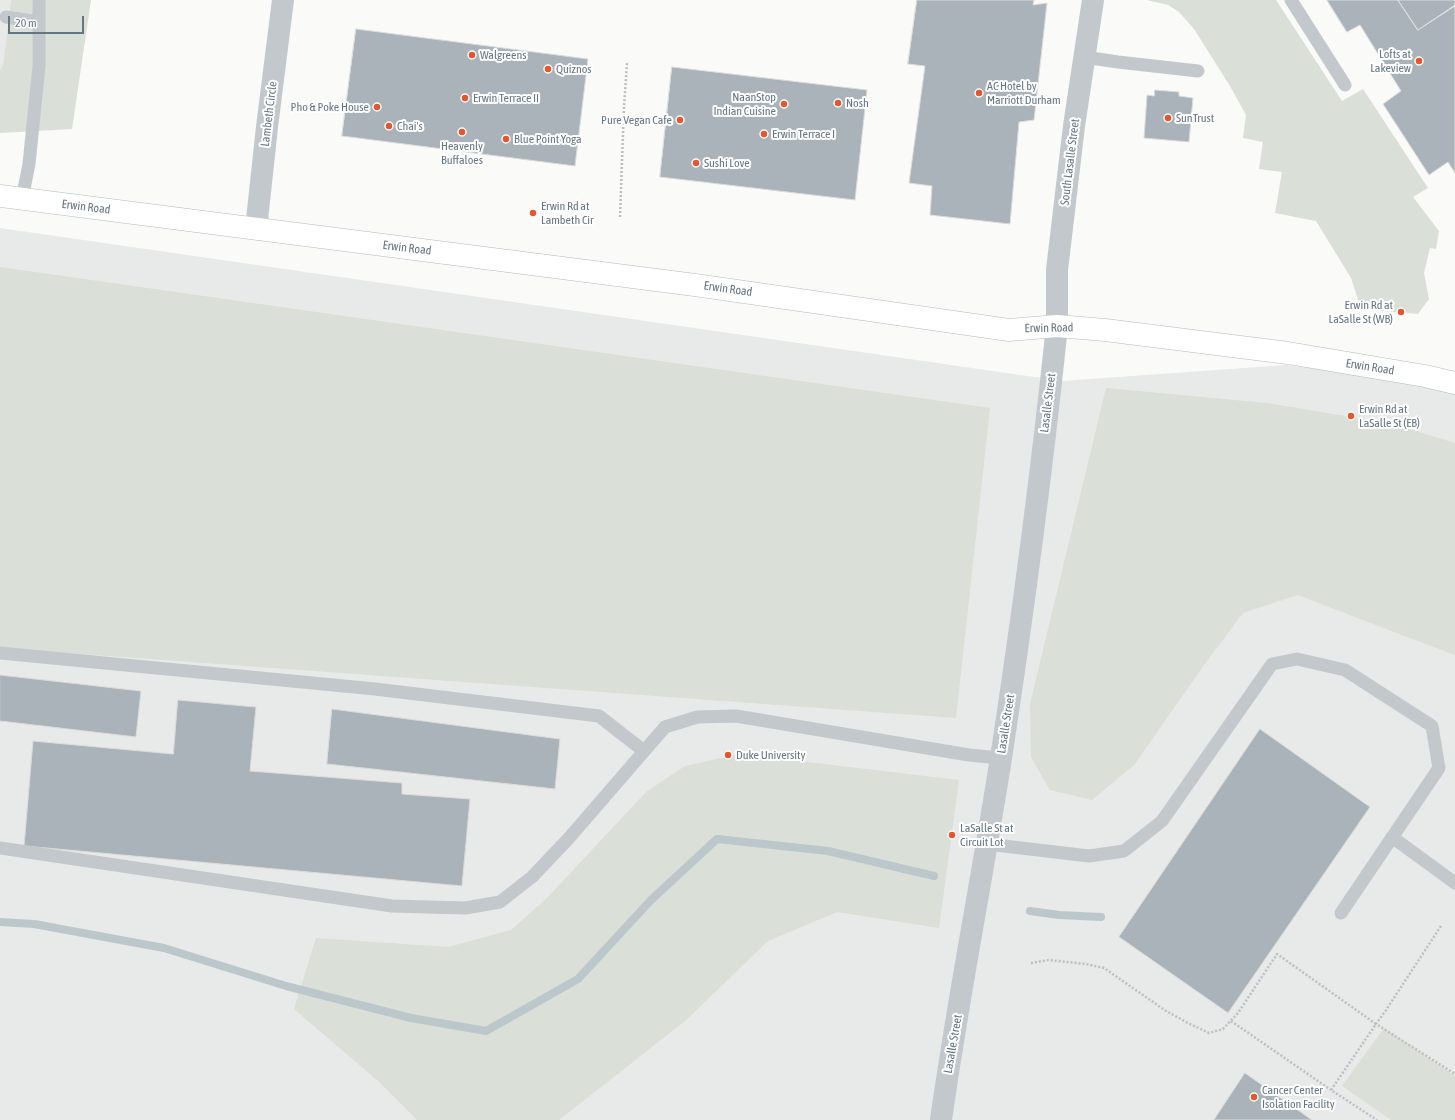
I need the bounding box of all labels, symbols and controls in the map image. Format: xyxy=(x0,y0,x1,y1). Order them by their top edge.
scale bar xyxy=(10,8,86,34)
text: 20 m xyxy=(15,16,37,30)
place label: Lofts at Lakeview xyxy=(1370,47,1411,75)
place label: Walgreens xyxy=(480,48,527,62)
marker: Walgreens xyxy=(467,50,477,60)
marker: Lofts at Lakeview xyxy=(1414,56,1424,66)
place label: Quiznos xyxy=(556,62,592,76)
marker: Quiznos xyxy=(543,64,553,74)
place label: AC Hotel by Marriott Durham xyxy=(987,79,1061,107)
street label: Lambeth Circle xyxy=(258,81,280,147)
marker: AC Hotel by Marriott Durham xyxy=(974,88,984,98)
place label: NaanStop Indian Cuisine xyxy=(713,90,776,118)
place label: Erwin Terrace II xyxy=(473,91,539,105)
marker: Erwin Terrace II xyxy=(460,93,470,103)
place label: Nosh xyxy=(846,96,869,110)
marker: Nosh xyxy=(833,98,843,108)
marker: NaanStop Indian Cuisine xyxy=(779,99,789,109)
place label: Pho & Poke House xyxy=(291,100,369,114)
marker: Pho & Poke House xyxy=(372,102,382,112)
place label: SunTrust xyxy=(1176,111,1214,125)
place label: Pure Vegan Cafe xyxy=(601,113,672,127)
marker: SunTrust xyxy=(1163,113,1173,123)
marker: Pure Vegan Cafe xyxy=(675,115,685,125)
street label: South Lasalle Street xyxy=(1058,118,1082,206)
place label: Chai's xyxy=(397,119,423,133)
marker: Chai's xyxy=(384,121,394,131)
marker: Heavenly Buffaloes xyxy=(457,127,467,137)
place label: Erwin Terrace I xyxy=(772,127,835,141)
marker: Erwin Terrace I xyxy=(759,129,769,139)
place label: Blue Point Yoga xyxy=(514,132,582,146)
marker: Blue Point Yoga xyxy=(501,134,511,144)
place label: Heavenly Buffaloes xyxy=(441,139,483,167)
place label: Sushi Love xyxy=(704,156,750,170)
marker: Sushi Love xyxy=(691,158,701,168)
street label: Erwin Road xyxy=(61,197,111,217)
place label: Erwin Rd at Lambeth Cir xyxy=(541,199,594,227)
marker: Erwin Rd at Lambeth Cir xyxy=(528,208,538,218)
street label: Erwin Road xyxy=(382,238,432,258)
street label: Erwin Road xyxy=(703,278,753,300)
place label: Erwin Rd at LaSalle St (WB) xyxy=(1329,298,1393,326)
marker: Erwin Rd at LaSalle St (WB) xyxy=(1396,307,1406,317)
street label: Erwin Road xyxy=(1024,320,1074,336)
street label: Erwin Road xyxy=(1345,356,1395,378)
street label: Lasalle Street xyxy=(1037,372,1059,434)
place label: Erwin Rd at LaSalle St (EB) xyxy=(1359,402,1420,430)
marker: Erwin Rd at LaSalle St (EB) xyxy=(1346,411,1356,421)
street label: Lasalle Street xyxy=(994,693,1018,755)
place label: Duke University xyxy=(736,748,806,762)
marker: Duke University xyxy=(723,750,733,760)
place label: LaSalle St at Circuit Lot xyxy=(960,821,1013,849)
marker: LaSalle St at Circuit Lot xyxy=(947,830,957,840)
street label: Lasalle Street xyxy=(941,1013,965,1075)
place label: Cancer Center Isolation Facility xyxy=(1262,1083,1335,1111)
marker: Cancer Center Isolation Facility xyxy=(1249,1092,1259,1102)

